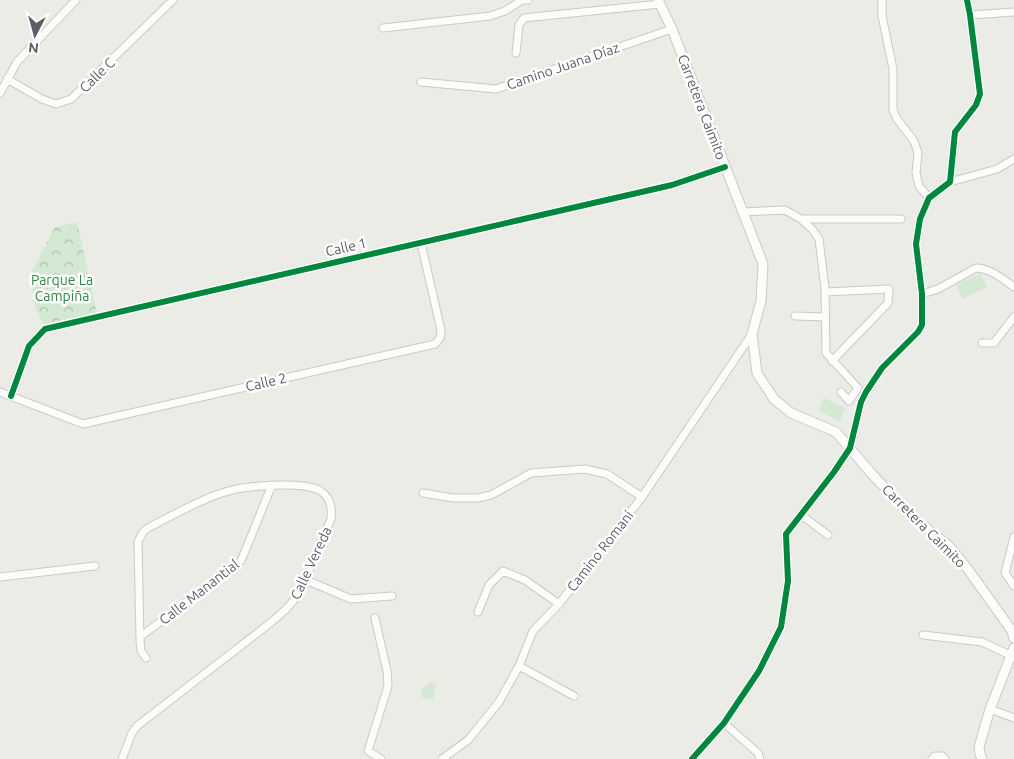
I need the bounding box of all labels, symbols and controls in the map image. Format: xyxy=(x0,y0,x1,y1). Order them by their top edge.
north arrow xyxy=(10,10,60,60)
text: N xyxy=(28,39,40,56)
street label: Camino Juana Díaz xyxy=(505,39,621,93)
street label: Carretera Caimito xyxy=(675,52,729,162)
street label: Calle C xyxy=(76,54,118,96)
street label: Calle 1 xyxy=(324,234,368,260)
park label: Parque La Campiña xyxy=(31,272,93,304)
street label: Calle 2 xyxy=(244,369,288,395)
street label: Carretera Caimito xyxy=(879,481,969,571)
street label: Camino Romani xyxy=(563,507,637,595)
street label: Calle Vereda xyxy=(287,524,335,602)
street label: Calle Manantial xyxy=(156,556,242,628)

